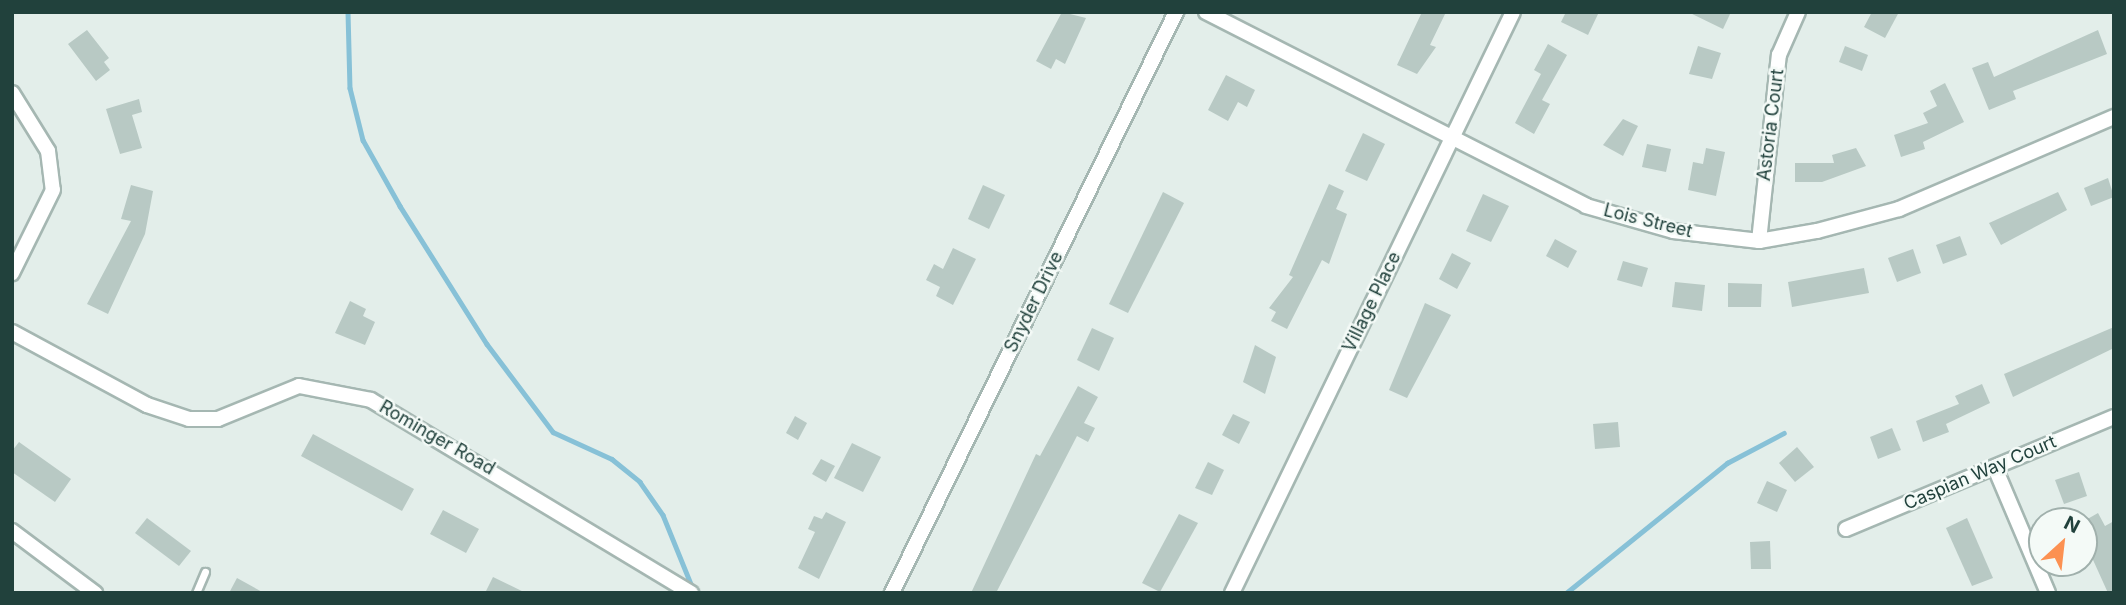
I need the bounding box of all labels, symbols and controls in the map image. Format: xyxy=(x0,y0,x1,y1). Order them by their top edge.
street label: Astoria Court xyxy=(1753,68,1789,182)
street label: Lois Street xyxy=(1601,200,1695,242)
street label: Snyder Drive xyxy=(1000,248,1068,356)
street label: Village Place xyxy=(1338,248,1406,356)
street label: Rominger Road xyxy=(375,396,499,480)
street label: Caspian Way Court xyxy=(1901,431,2059,515)
north arrow xyxy=(2028,507,2098,577)
text: N xyxy=(2060,511,2084,538)

